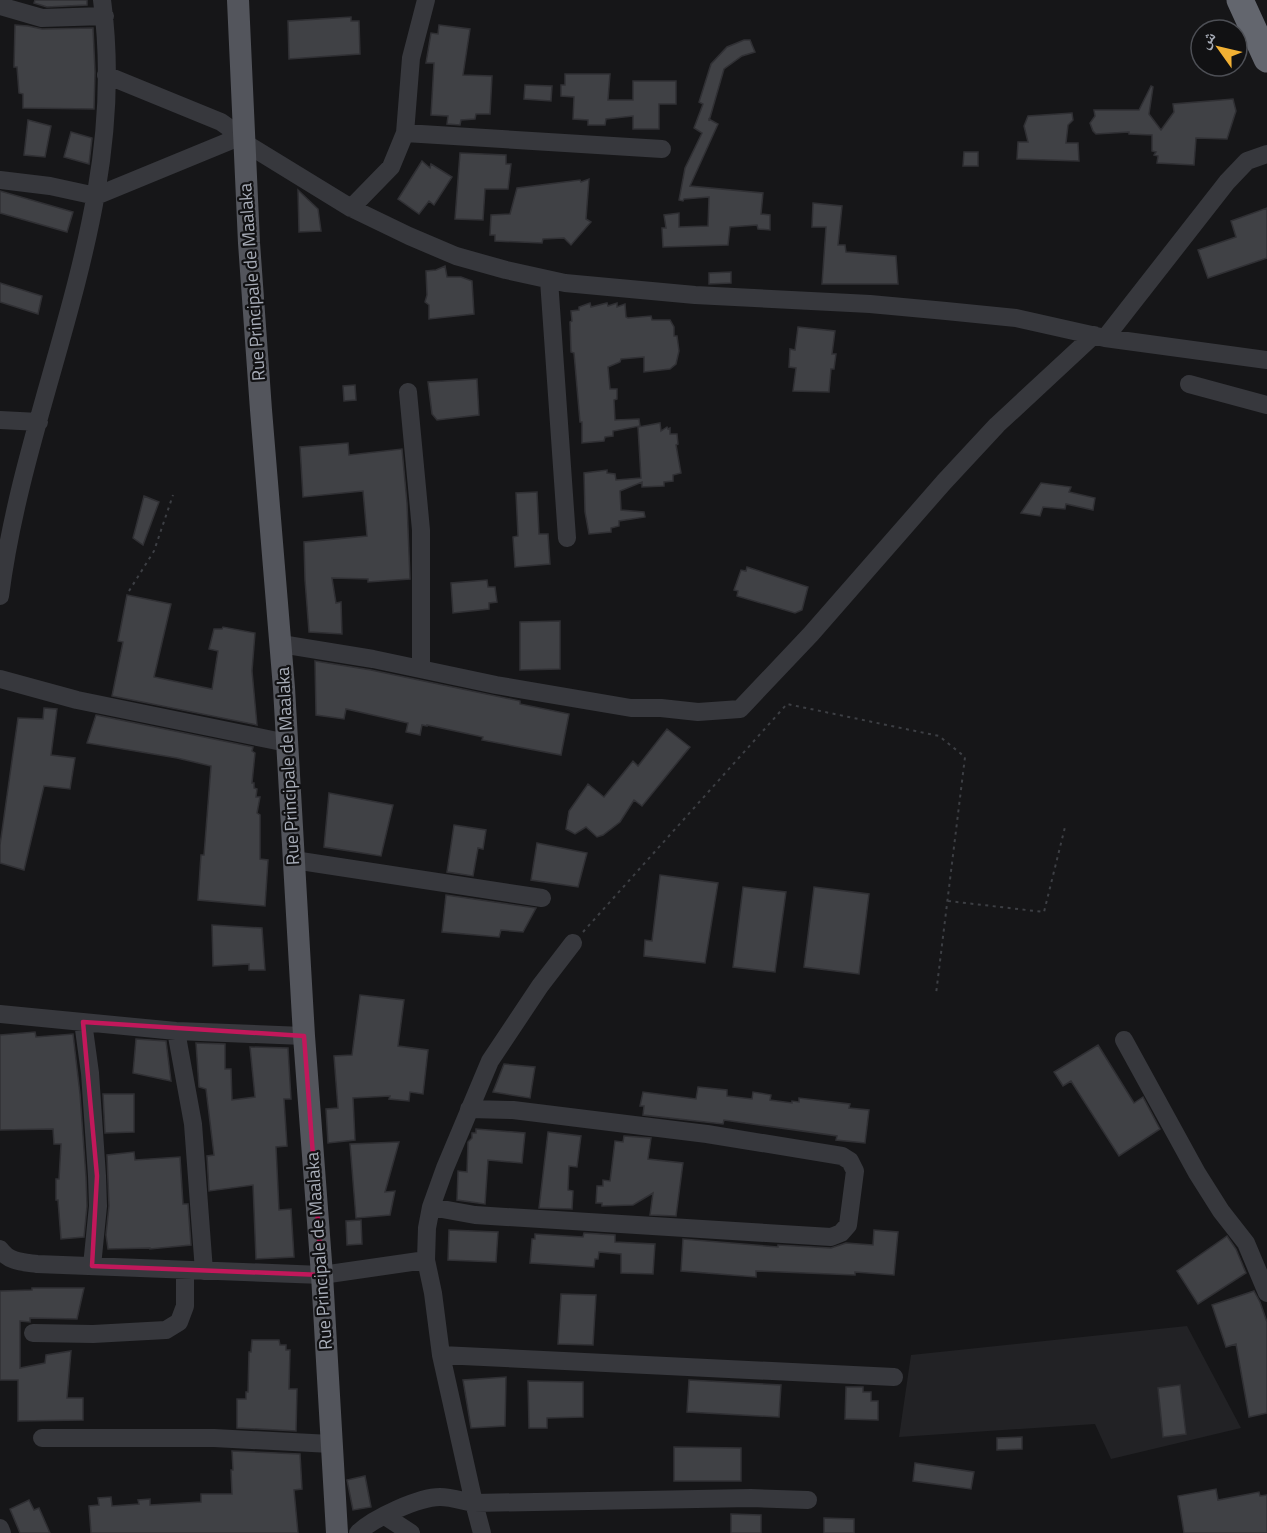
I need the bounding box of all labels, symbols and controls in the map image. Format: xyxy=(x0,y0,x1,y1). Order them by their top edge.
north arrow xyxy=(1189,18,1249,78)
text: ش xyxy=(1192,26,1221,53)
street label: Rue Principale de Maalaka xyxy=(231,182,272,382)
street label: Rue Principale de Maalaka xyxy=(269,666,306,866)
street label: Rue Principale de Maalaka xyxy=(298,1151,339,1351)

